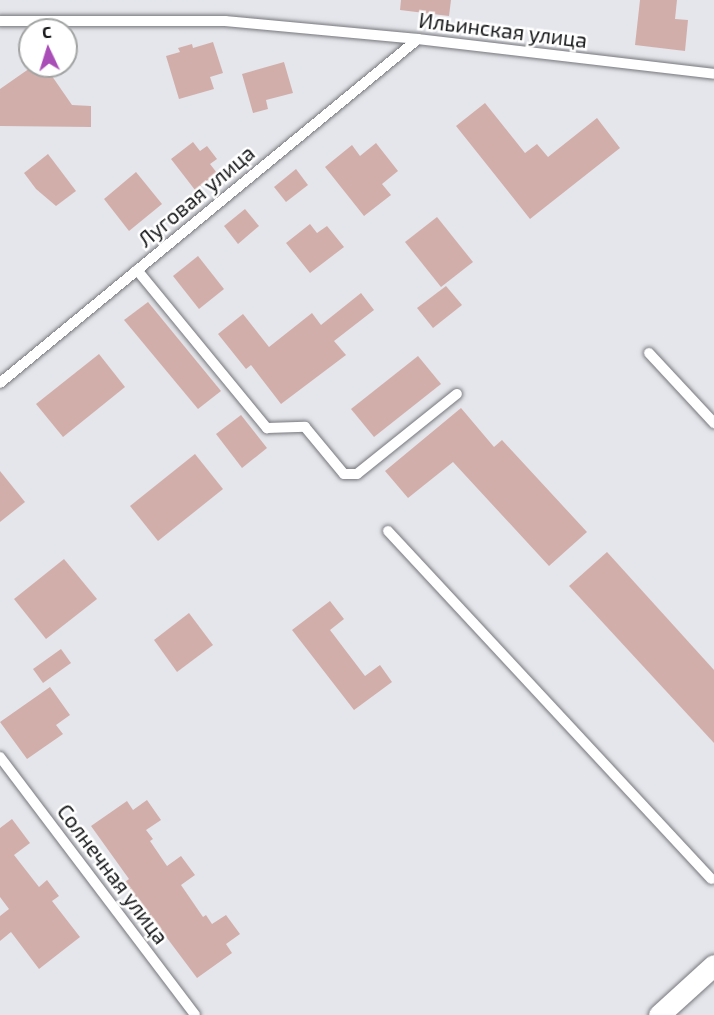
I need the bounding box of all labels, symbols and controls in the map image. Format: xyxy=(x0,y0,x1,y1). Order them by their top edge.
street label: Ильинская улица xyxy=(417,7,589,53)
north arrow xyxy=(18,18,78,78)
text: С xyxy=(41,22,52,41)
street label: Луговая улица xyxy=(133,140,259,252)
street label: Солнечная улица xyxy=(52,799,174,949)

